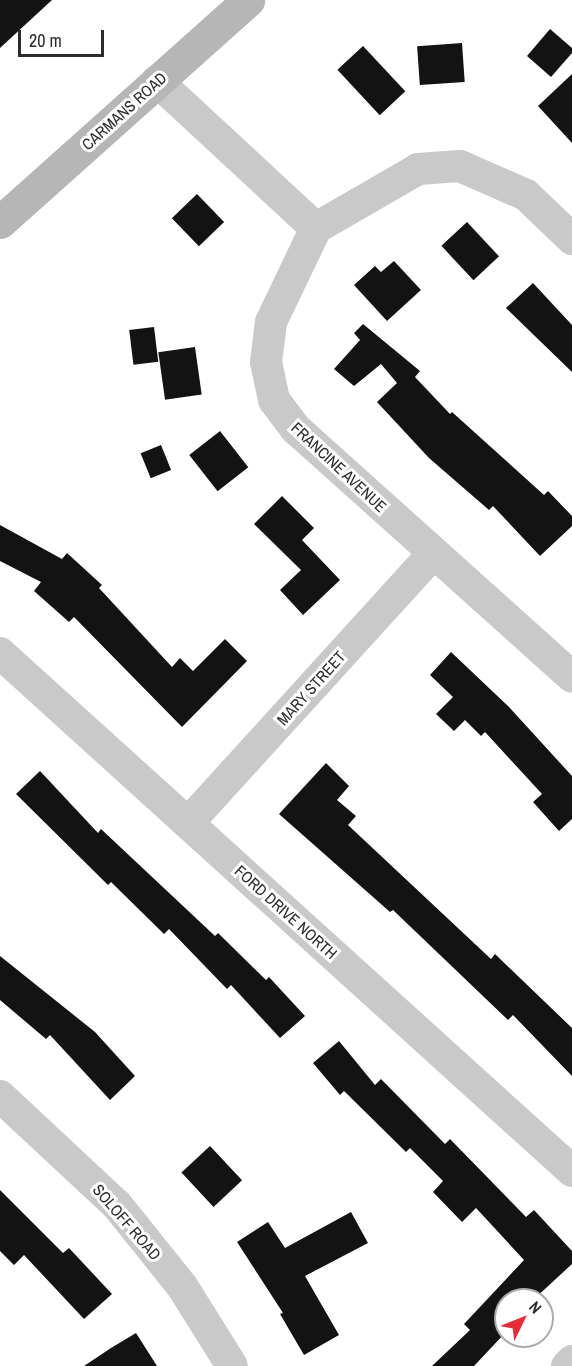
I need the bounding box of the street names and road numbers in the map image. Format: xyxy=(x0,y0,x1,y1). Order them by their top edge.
street label: CARMANS ROAD xyxy=(78,68,170,154)
street label: FRANCINE AVENUE xyxy=(287,418,391,516)
street label: MARY STREET xyxy=(273,647,349,729)
street label: FORD DRIVE NORTH xyxy=(231,861,341,963)
street label: SOLOFF ROAD xyxy=(89,1180,165,1264)

